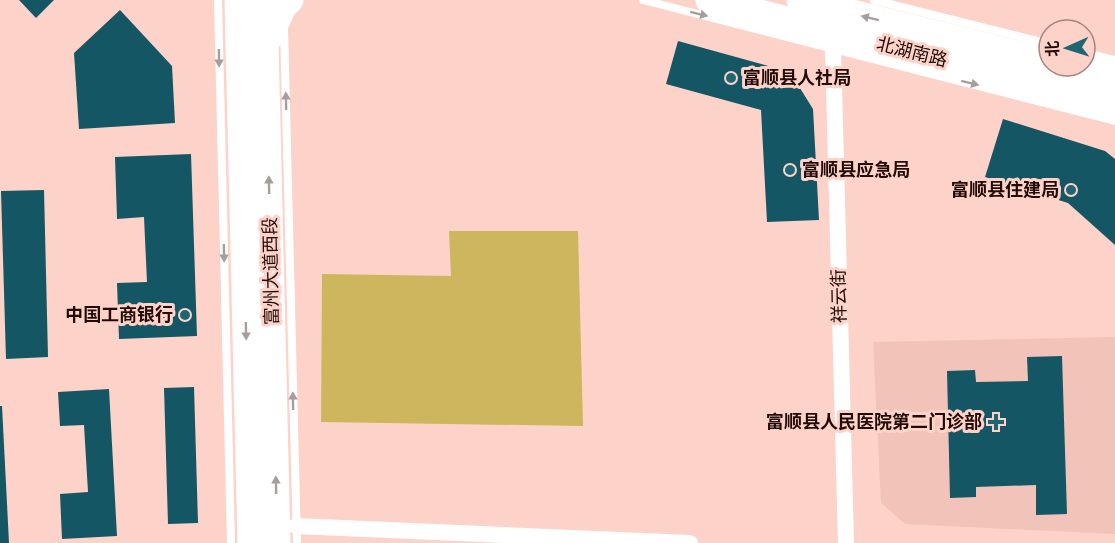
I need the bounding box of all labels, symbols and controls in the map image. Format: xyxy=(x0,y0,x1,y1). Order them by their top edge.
one-way arrow xyxy=(690,10,709,20)
one-way arrow xyxy=(861,12,879,22)
north arrow xyxy=(1037,18,1097,78)
street label: 北湖南路 xyxy=(875,34,949,70)
text: 北 xyxy=(1044,40,1061,57)
one-way arrow xyxy=(215,49,224,68)
place label: 富顺县人社局 xyxy=(743,68,851,88)
marker: 富顺县人社局 xyxy=(724,71,738,85)
one-way arrow xyxy=(961,79,979,89)
one-way arrow xyxy=(281,91,291,110)
place label: 富顺县应急局 xyxy=(802,160,910,180)
marker: 富顺县应急局 xyxy=(783,163,797,177)
one-way arrow xyxy=(264,175,273,194)
place label: 富顺县住建局 xyxy=(951,180,1059,200)
marker: 富顺县住建局 xyxy=(1064,183,1078,197)
street label: 富州大道西段 xyxy=(260,217,282,325)
one-way arrow xyxy=(220,244,229,263)
street label: 祥云街 xyxy=(829,269,849,323)
place label: 中国工商银行 xyxy=(65,304,173,325)
marker: 中国工商银行 xyxy=(178,308,192,322)
one-way arrow xyxy=(242,322,251,341)
one-way arrow xyxy=(288,391,298,410)
place label: 富顺县人民医院第二门诊部 xyxy=(766,412,982,432)
marker: 富顺县人民医院第二门诊部 xyxy=(987,413,1005,431)
one-way arrow xyxy=(271,475,281,494)

